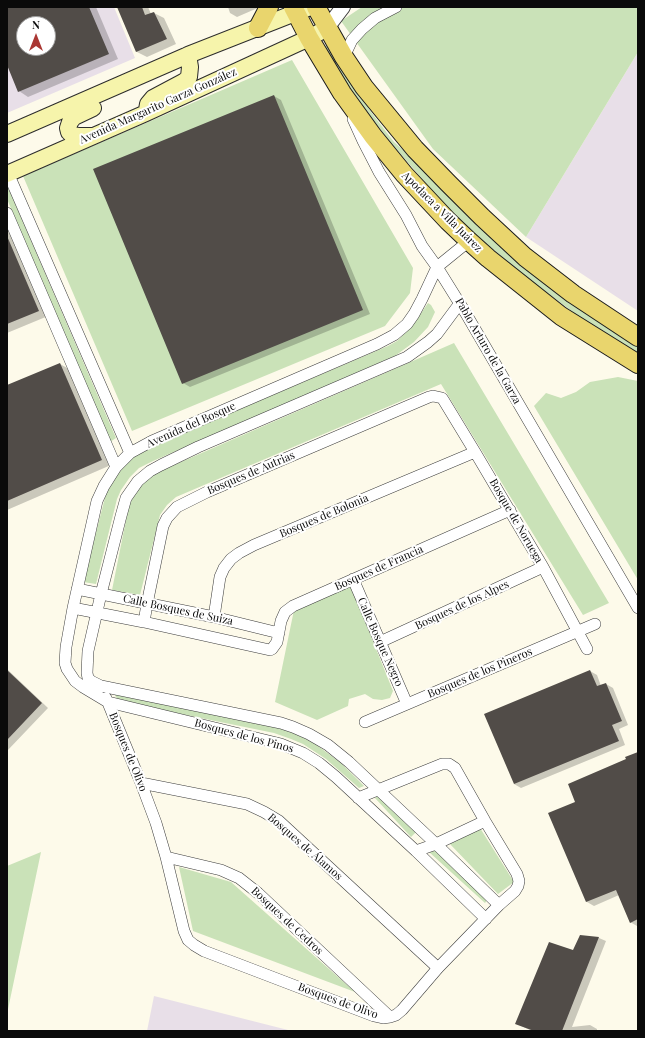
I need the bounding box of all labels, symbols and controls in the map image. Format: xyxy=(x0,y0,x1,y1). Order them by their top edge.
north arrow xyxy=(16,16,56,56)
text: N xyxy=(32,17,40,32)
street label: Avenida Margarito Garza González xyxy=(77,65,239,147)
street label: Apodaca a Villa Juárez xyxy=(399,169,485,255)
street label: Pablo Arturo de la Garza xyxy=(452,296,524,406)
street label: Avenida del Bosque xyxy=(144,399,238,451)
street label: Bosques de Autrias xyxy=(205,449,297,497)
street label: Bosque de Noruega xyxy=(487,477,545,565)
street label: Bosques de Bolonia xyxy=(278,491,370,541)
street label: Bosques de Francia xyxy=(333,543,425,593)
street label: Bosques de los Alpes xyxy=(413,577,511,633)
street label: Calle Bosques de Suiza xyxy=(122,592,234,628)
street label: Calle Bosque Negro xyxy=(354,596,406,688)
street label: Bosques de los Pineros xyxy=(426,645,534,701)
street label: Bosques de Olivo xyxy=(106,711,150,793)
street label: Bosques de los Pinos xyxy=(193,716,295,756)
street label: Bosques de Álamos xyxy=(265,811,345,883)
street label: Bosques de Cedros xyxy=(248,884,326,958)
street label: Bosques de Olivo xyxy=(296,980,380,1022)

